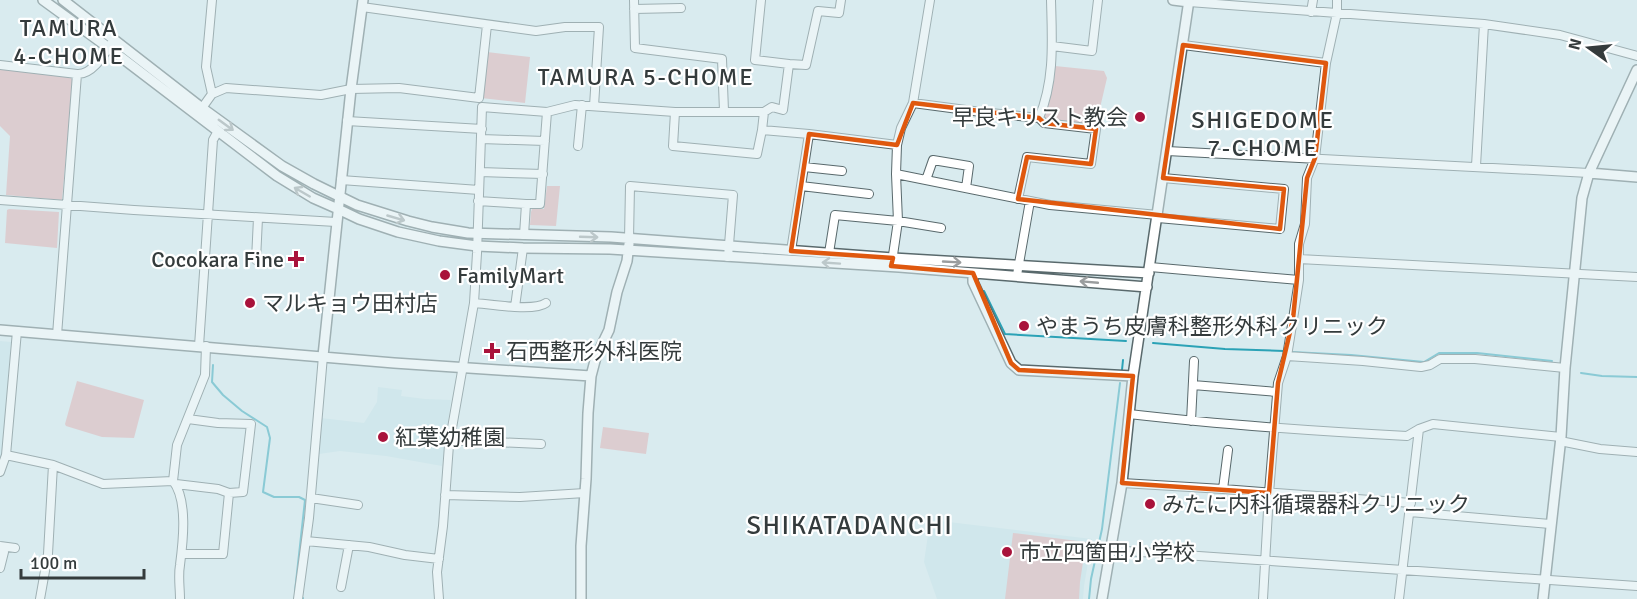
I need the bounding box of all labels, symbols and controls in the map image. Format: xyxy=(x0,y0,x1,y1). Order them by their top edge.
district label: TAMURA 4-CHOME xyxy=(13,13,125,71)
north arrow xyxy=(1559,18,1619,78)
text: N xyxy=(1564,36,1587,52)
district label: TAMURA 5-CHOME xyxy=(538,62,754,92)
place label: 早良キリスト教会 xyxy=(952,104,1128,131)
district label: SHIGEDOME 7-CHOME xyxy=(1191,105,1335,163)
marker: 早良キリスト教会 xyxy=(1133,110,1147,124)
one-way arrow xyxy=(218,119,234,131)
one-way arrow xyxy=(294,185,311,197)
one-way arrow xyxy=(386,213,405,224)
one-way arrow xyxy=(579,231,599,243)
place label: Cocokara Fine xyxy=(151,246,284,273)
marker: Cocokara Fine xyxy=(289,252,303,266)
one-way arrow xyxy=(941,256,961,267)
one-way arrow xyxy=(821,257,841,268)
place label: FamilyMart xyxy=(457,262,564,289)
marker: FamilyMart xyxy=(438,268,452,282)
one-way arrow xyxy=(1079,276,1099,287)
place label: マルキョウ田村店 xyxy=(262,290,438,317)
marker: マルキョウ田村店 xyxy=(243,296,257,310)
place label: やまうち皮膚科整形外科クリニック xyxy=(1036,313,1388,340)
marker: やまうち皮膚科整形外科クリニック xyxy=(1017,319,1031,333)
place label: 石西整形外科医院 xyxy=(506,338,682,365)
marker: 石西整形外科医院 xyxy=(483,342,501,360)
place label: 紅葉幼稚園 xyxy=(395,424,505,451)
marker: 紅葉幼稚園 xyxy=(376,430,390,444)
place label: みたに内科循環器科クリニック xyxy=(1162,491,1470,518)
marker: みたに内科循環器科クリニック xyxy=(1143,497,1157,511)
district label: SHIKATADANCHI xyxy=(747,510,953,542)
place label: 市立四箇田小学校 xyxy=(1019,539,1195,566)
scale bar xyxy=(21,542,144,580)
marker: 市立四箇田小学校 xyxy=(1000,545,1014,559)
text: 100 m xyxy=(30,552,77,574)

